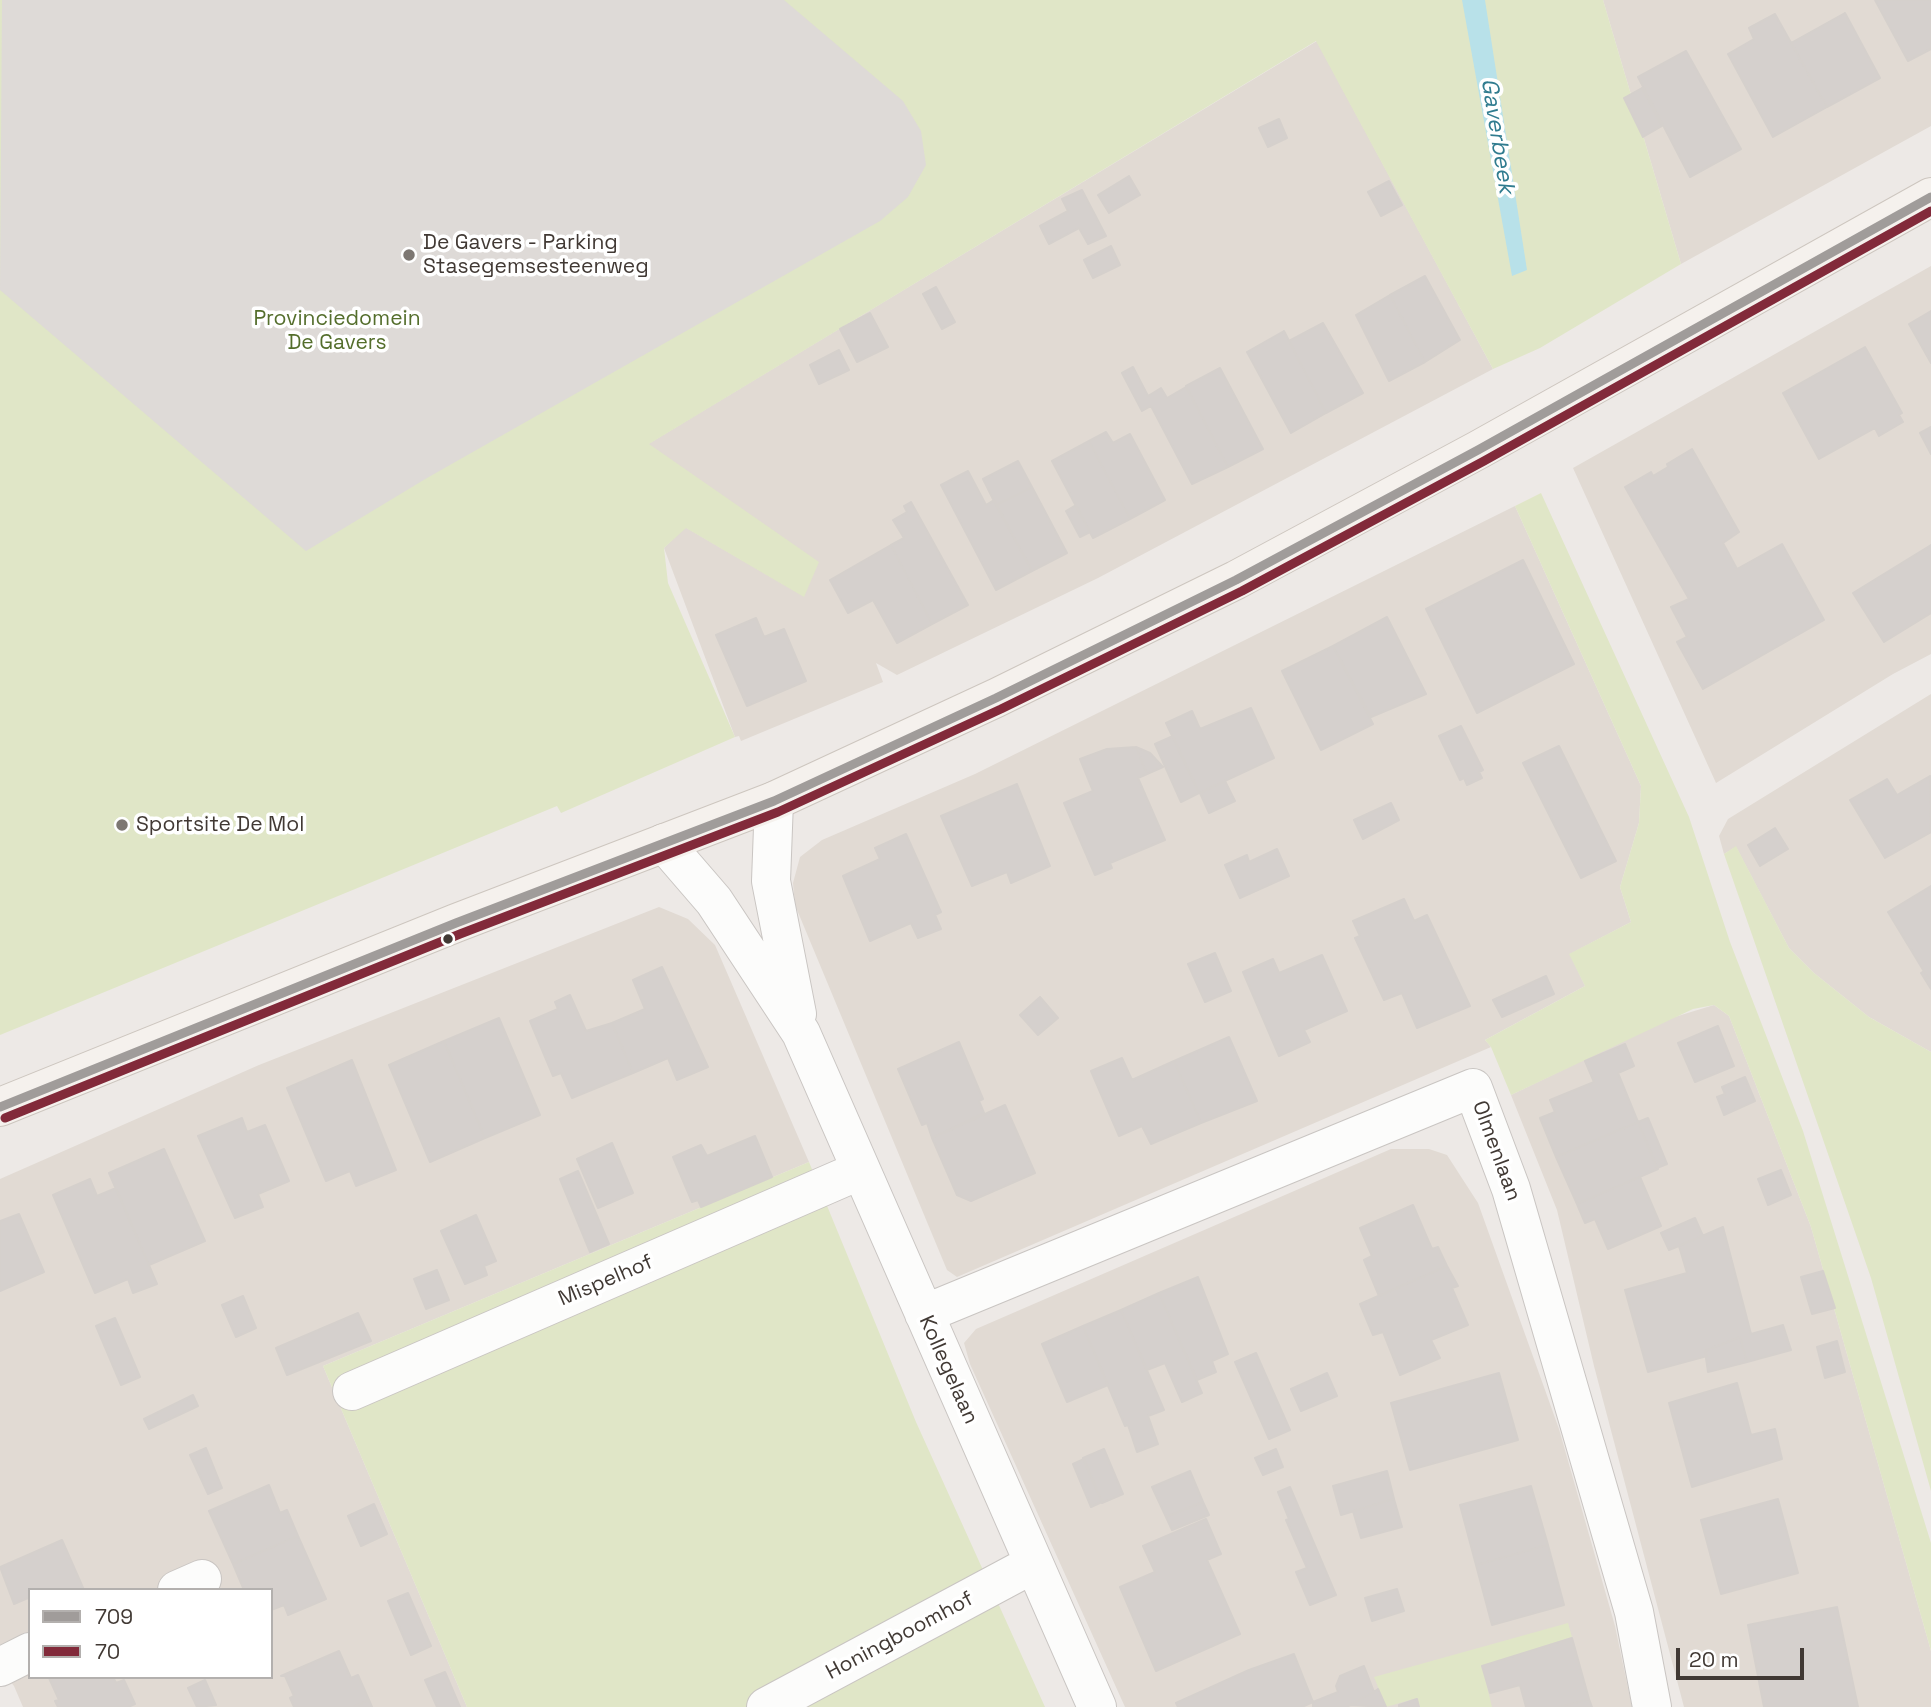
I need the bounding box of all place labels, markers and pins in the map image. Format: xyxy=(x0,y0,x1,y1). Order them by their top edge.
place label: De Gavers - Parking Stasegemsesteenweg xyxy=(423,230,649,280)
marker: De Gavers - Parking Stasegemsesteenweg xyxy=(401,247,417,263)
place label: Sportsite De Mol xyxy=(136,812,304,838)
marker: Sportsite De Mol xyxy=(114,817,130,833)
unlabelled marker xyxy=(441,932,455,946)

